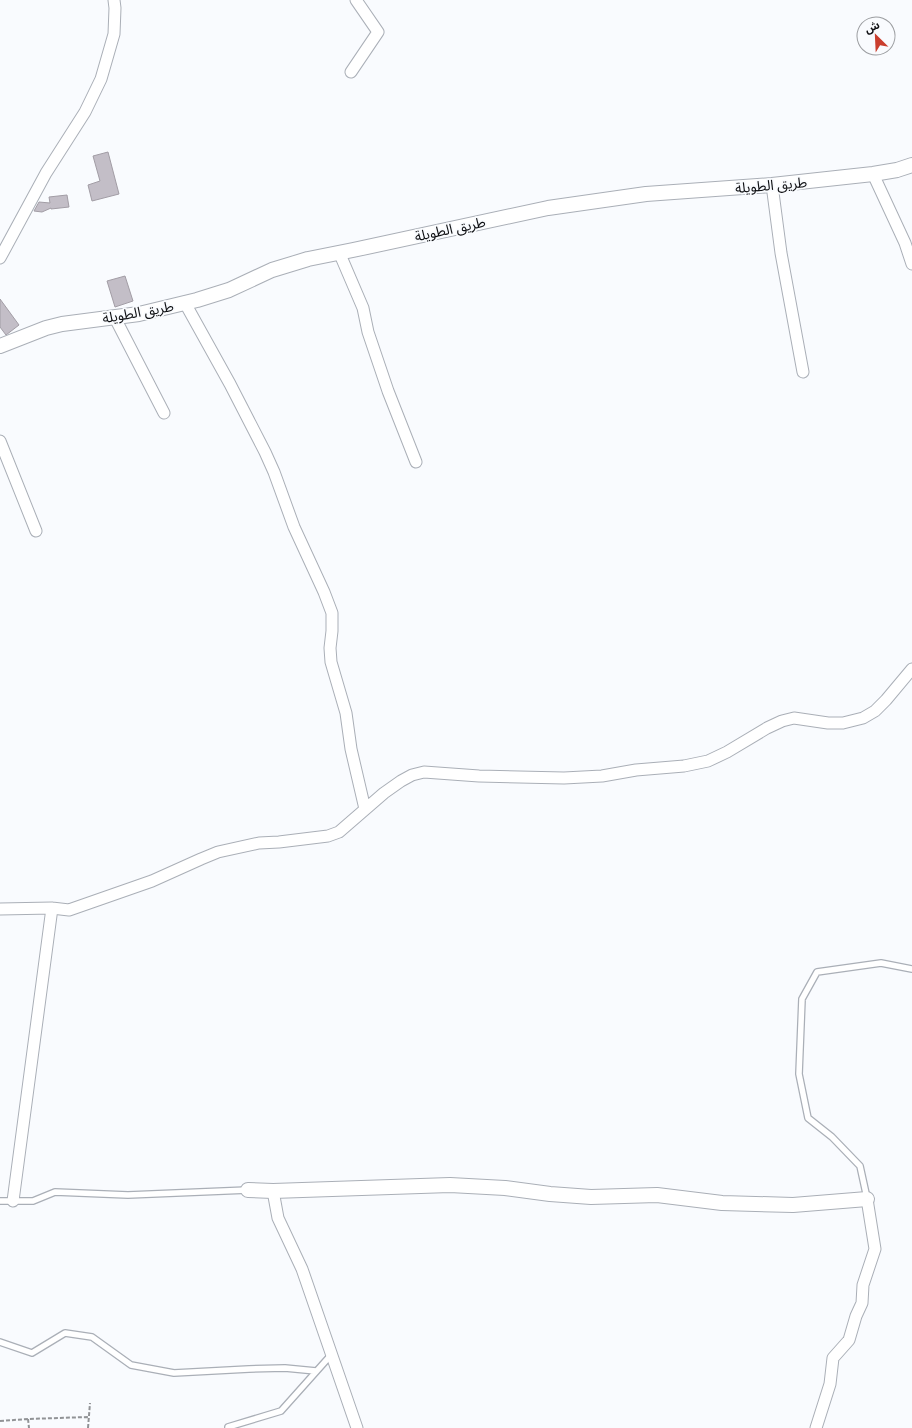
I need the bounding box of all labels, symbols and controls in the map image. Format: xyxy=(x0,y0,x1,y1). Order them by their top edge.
north arrow xyxy=(856,16,896,56)
text: ش xyxy=(862,17,882,36)
street label: طريق الطويلة xyxy=(734,173,808,198)
street label: طريق الطويلة xyxy=(413,213,487,246)
street label: طريق الطويلة xyxy=(101,297,175,328)

